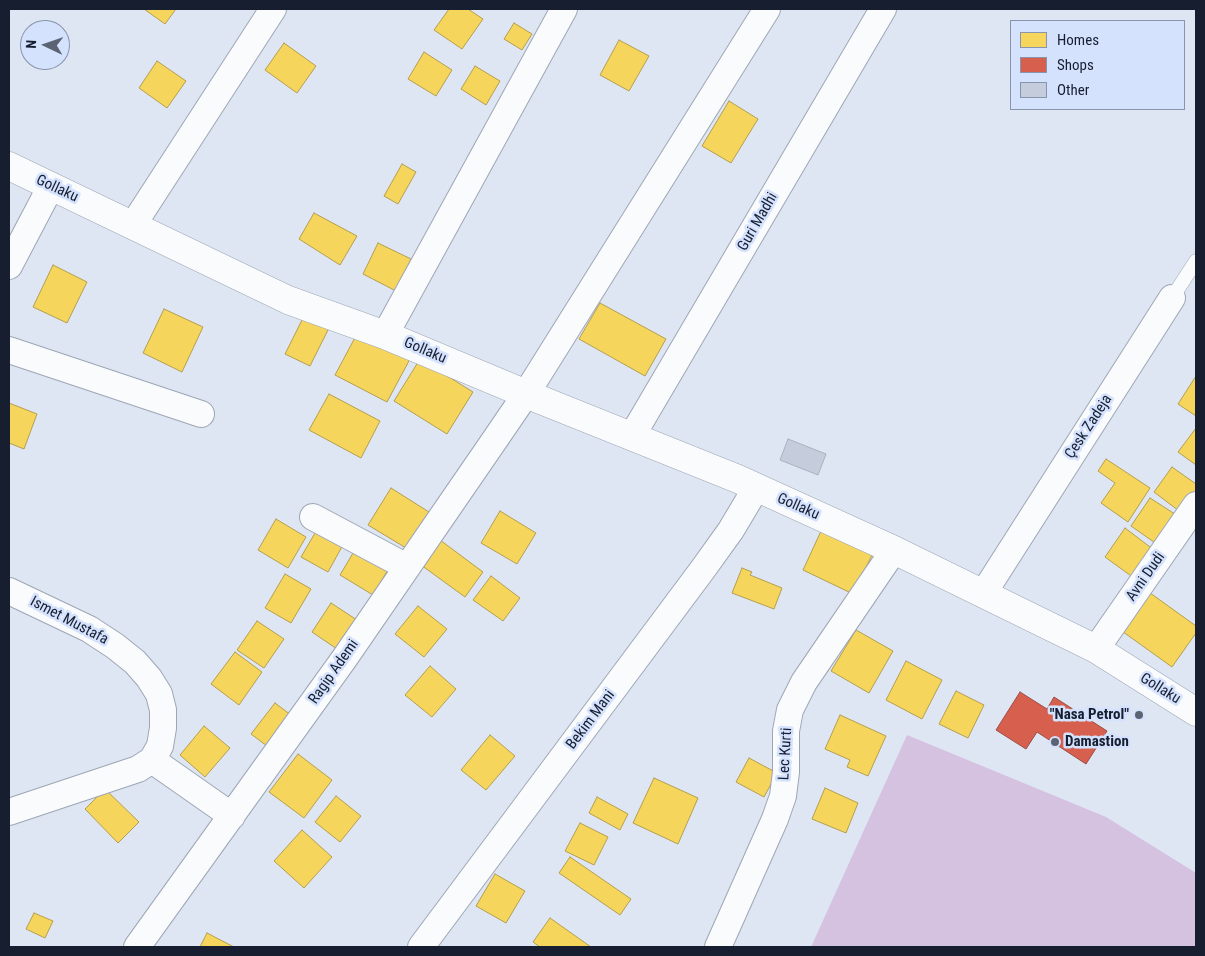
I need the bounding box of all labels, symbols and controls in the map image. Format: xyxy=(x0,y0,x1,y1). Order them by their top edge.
north arrow xyxy=(20,20,70,70)
legend xyxy=(1010,20,1185,110)
text: Homes xyxy=(1057,31,1099,49)
text: N xyxy=(23,40,39,49)
text: Shops xyxy=(1057,56,1094,74)
text: Other xyxy=(1057,81,1089,99)
street label: Gollaku xyxy=(33,171,81,207)
street label: Guri Madhi xyxy=(734,190,782,254)
street label: Gollaku xyxy=(401,334,449,368)
street label: Çesk Zadeja xyxy=(1062,392,1116,462)
street label: Gollaku xyxy=(774,490,822,524)
street label: Avni Dudi xyxy=(1123,549,1169,605)
street label: Ismet Mustafa xyxy=(27,593,111,649)
street label: Ragip Ademi xyxy=(305,636,363,708)
street label: Gollaku xyxy=(1136,670,1184,708)
street label: Bekim Mani xyxy=(563,687,619,753)
place label: "Nasa Petrol" xyxy=(1050,706,1129,724)
marker: "Nasa Petrol" xyxy=(1133,709,1145,721)
street label: Lec Kurti xyxy=(776,727,796,781)
place label: Damastion xyxy=(1065,733,1129,751)
marker: Damastion xyxy=(1049,736,1061,748)

